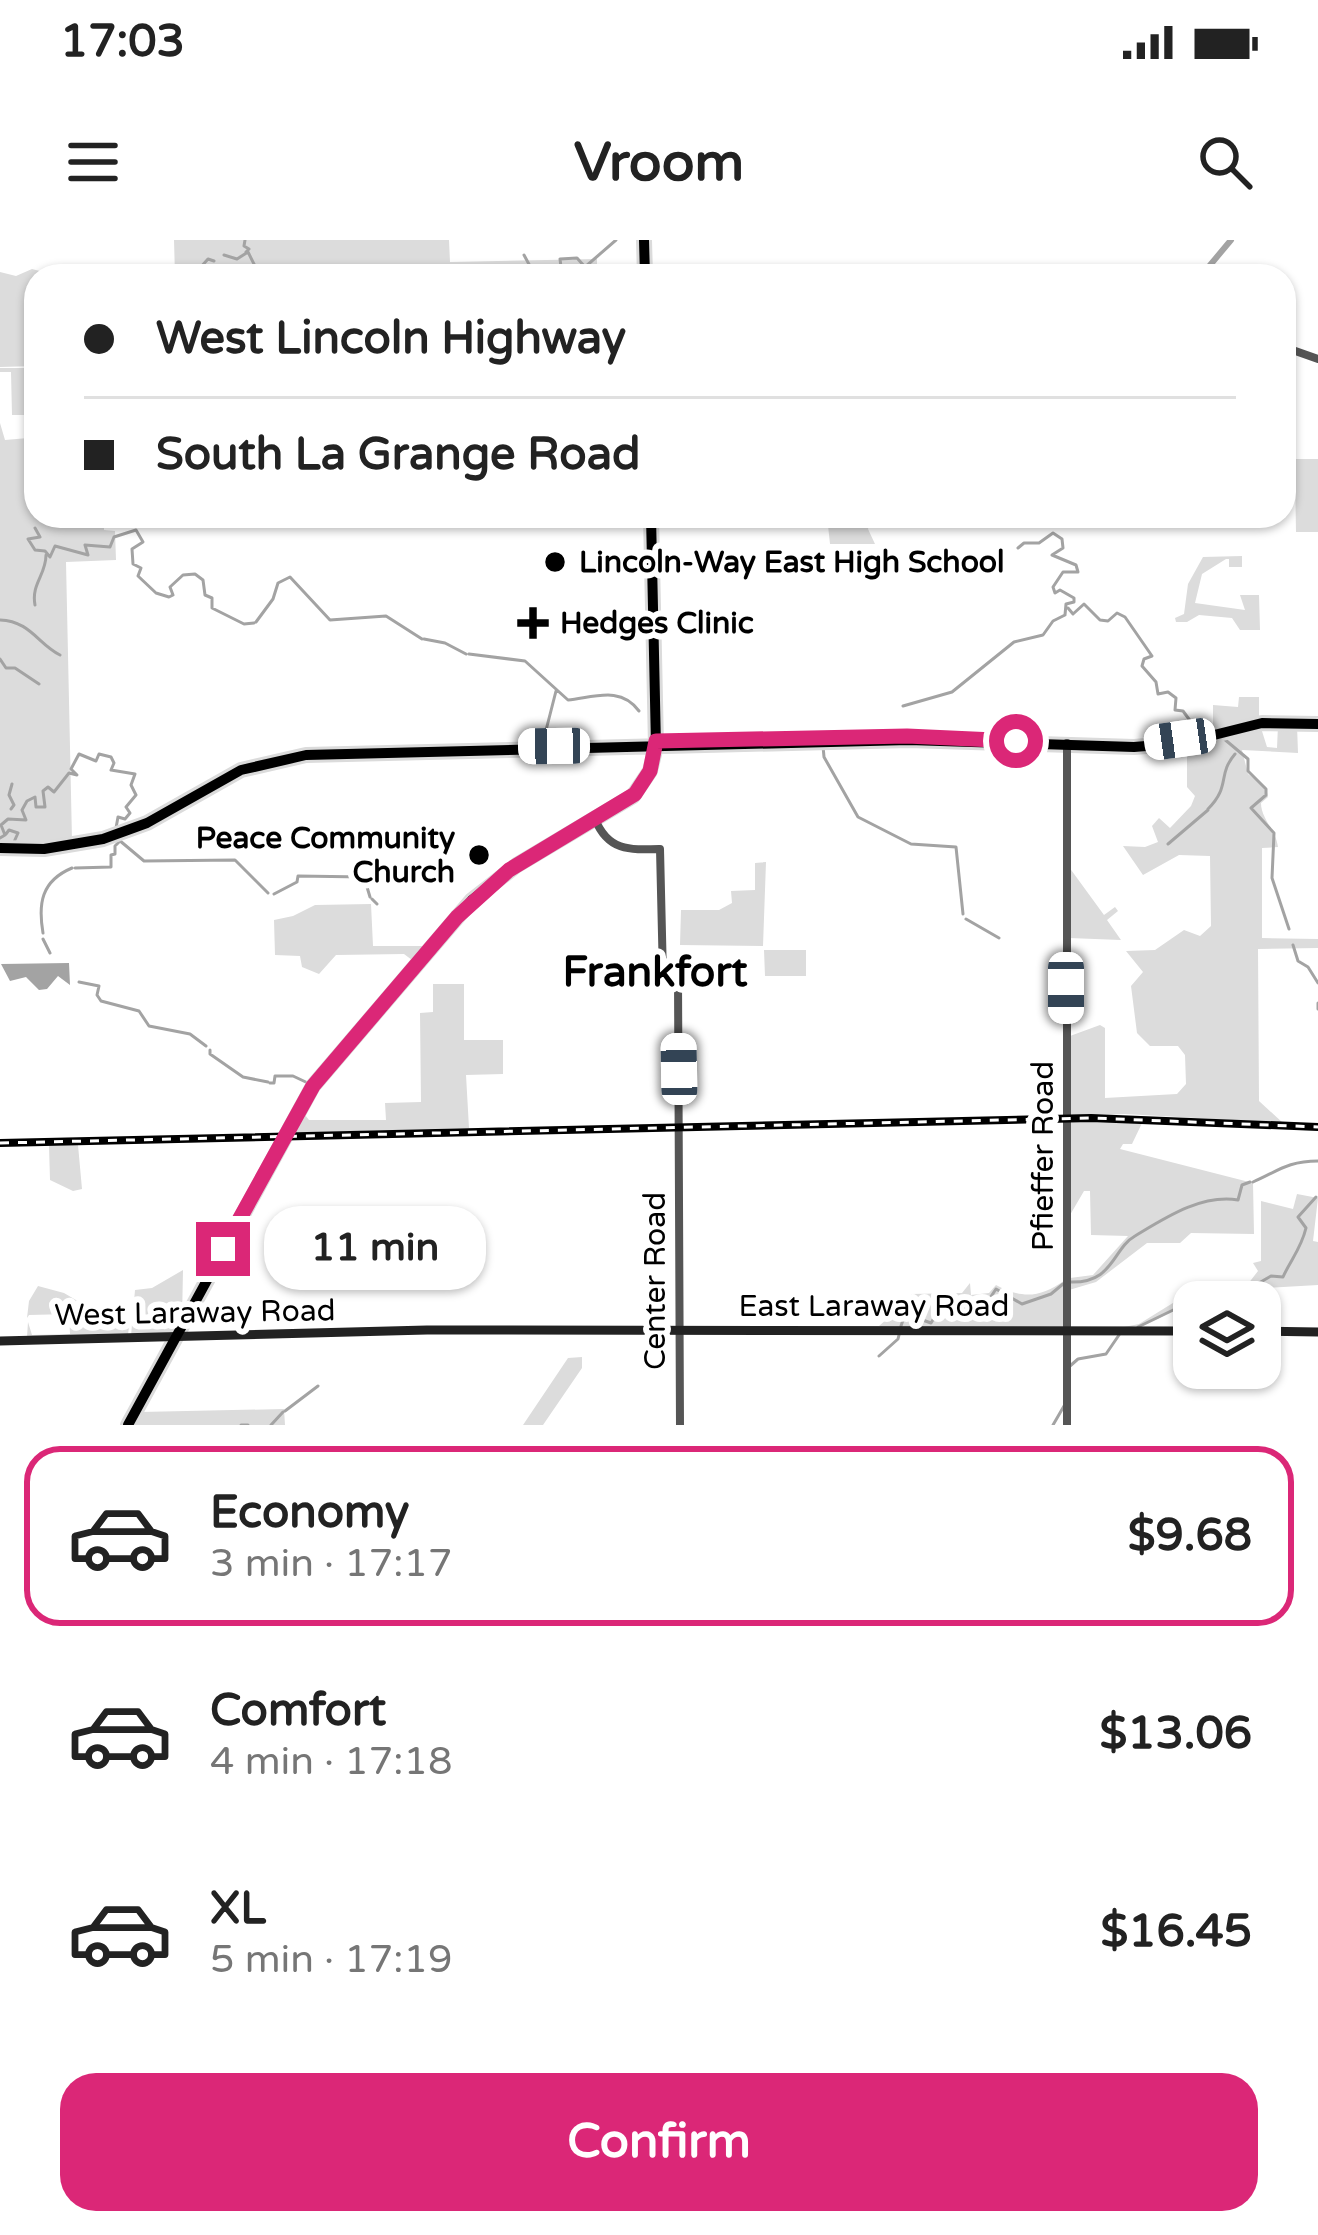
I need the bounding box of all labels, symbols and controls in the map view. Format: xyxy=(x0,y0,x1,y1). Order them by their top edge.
text: 17:03 xyxy=(60,15,185,69)
icon: menu xyxy=(60,129,126,195)
icon: search xyxy=(1192,129,1258,195)
text: Vroom xyxy=(574,130,744,195)
text: West Lincoln Highway xyxy=(156,312,626,366)
text: South La Grange Road xyxy=(156,428,640,482)
place label: Lincoln-Way East High School xyxy=(579,544,1005,581)
marker: Lincoln-Way East High School xyxy=(542,549,568,575)
place label: Hedges Clinic xyxy=(560,605,754,642)
marker: Hedges Clinic xyxy=(517,607,549,639)
route start xyxy=(989,714,1043,768)
car xyxy=(1142,716,1218,762)
car xyxy=(518,727,590,765)
place label: Peace Community Church xyxy=(196,820,455,891)
marker: Peace Community Church xyxy=(466,842,492,868)
district label: Frankfort xyxy=(562,947,748,998)
car xyxy=(1048,952,1084,1024)
car xyxy=(660,1033,698,1105)
street label: Pfieffer Road xyxy=(1025,1061,1062,1251)
street label: Center Road xyxy=(637,1192,674,1370)
callout: 11 min xyxy=(265,1207,487,1291)
route end xyxy=(196,1222,250,1276)
text: 11 min xyxy=(311,1224,439,1271)
map controls xyxy=(1173,1281,1281,1389)
button: layers xyxy=(1173,1281,1281,1389)
street label: East Laraway Road xyxy=(738,1288,1010,1325)
street label: West Laraway Road xyxy=(54,1292,336,1334)
icon: car xyxy=(66,1482,174,1590)
text: Economy xyxy=(210,1486,409,1540)
text: $9.68 xyxy=(1128,1509,1252,1563)
text: 3 min · 17:17 xyxy=(210,1540,452,1587)
icon: car xyxy=(66,1680,174,1788)
text: Comfort xyxy=(210,1684,386,1738)
text: $13.06 xyxy=(1100,1707,1252,1761)
text: 4 min · 17:18 xyxy=(210,1738,452,1785)
icon: car xyxy=(66,1878,174,1986)
text: XL xyxy=(210,1882,266,1936)
text: $16.45 xyxy=(1100,1905,1252,1959)
text: 5 min · 17:19 xyxy=(210,1936,452,1983)
button: Confirm xyxy=(60,2073,1258,2211)

